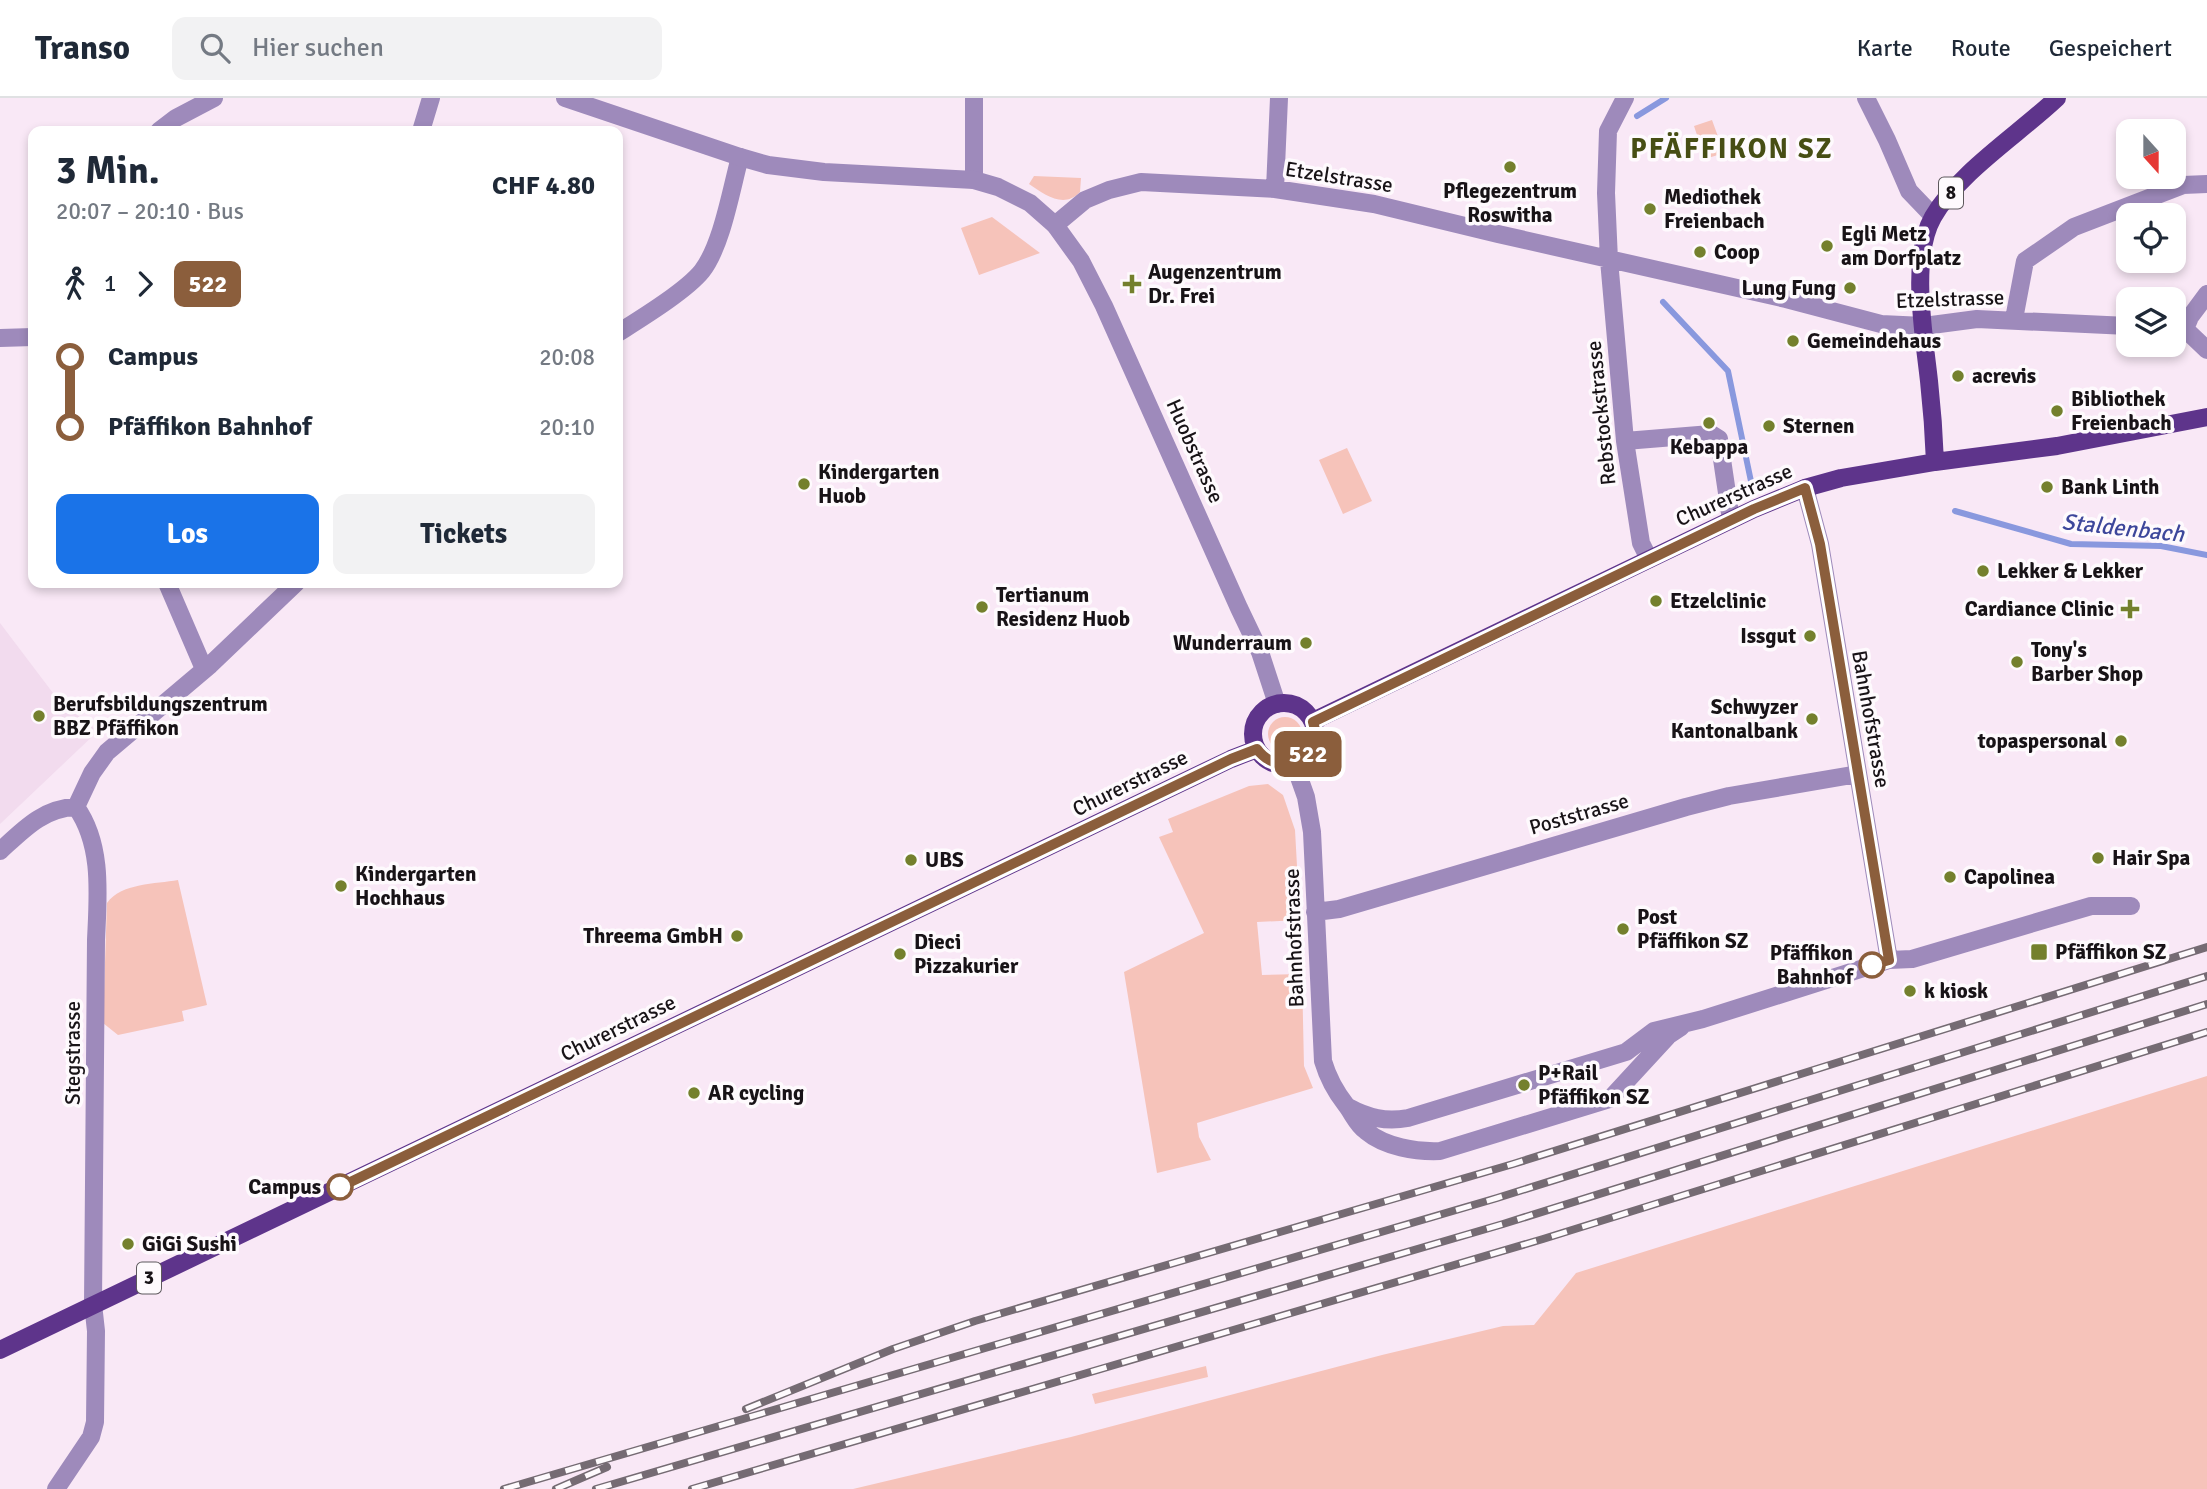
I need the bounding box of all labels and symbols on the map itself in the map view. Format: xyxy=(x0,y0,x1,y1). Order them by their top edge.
north arrow xyxy=(2116,119,2186,189)
district label: PFÄFFIKON SZ xyxy=(1630,132,1834,166)
street label: Etzelstrasse xyxy=(1283,156,1395,198)
marker: Pflegezentrum Roswitha xyxy=(1502,159,1518,175)
place label: Pflegezentrum Roswitha xyxy=(1443,178,1577,228)
road number: 8 xyxy=(1939,178,1963,208)
place label: Mediothek Freienbach xyxy=(1664,184,1765,234)
marker: Mediothek Freienbach xyxy=(1642,201,1658,217)
place label: Egli Metz am Dorfplatz xyxy=(1841,221,1961,271)
marker: Egli Metz am Dorfplatz xyxy=(1819,238,1835,254)
place label: Coop xyxy=(1714,239,1760,265)
marker: Coop xyxy=(1692,244,1708,260)
place label: Augenzentrum Dr. Frei xyxy=(1148,259,1282,309)
marker: Augenzentrum Dr. Frei xyxy=(1122,274,1142,294)
place label: Lung Fung xyxy=(1742,275,1836,301)
marker: Lung Fung xyxy=(1842,280,1858,296)
street label: Etzelstrasse xyxy=(1895,284,2005,314)
place label: Gemeindehaus xyxy=(1807,328,1941,354)
marker: Gemeindehaus xyxy=(1785,333,1801,349)
street label: Rebstockstrasse xyxy=(1580,339,1622,487)
place label: acrevis xyxy=(1972,363,2036,389)
marker: acrevis xyxy=(1950,368,1966,384)
place label: Bibliothek Freienbach xyxy=(2071,386,2172,436)
street label: Huobstrasse xyxy=(1160,395,1230,507)
marker: Bibliothek Freienbach xyxy=(2049,403,2065,419)
place label: Sternen xyxy=(1783,413,1855,439)
marker: Kebappa xyxy=(1701,415,1717,431)
marker: Sternen xyxy=(1761,418,1777,434)
place label: Kebappa xyxy=(1670,434,1749,460)
street label: Churerstrasse xyxy=(1672,458,1796,532)
place label: Kindergarten Huob xyxy=(818,459,939,509)
place label: Bank Linth xyxy=(2061,474,2159,500)
marker: Kindergarten Huob xyxy=(796,476,812,492)
marker: Bank Linth xyxy=(2039,479,2055,495)
water label: Staldenbach xyxy=(2061,507,2187,549)
place label: Lekker & Lekker xyxy=(1997,558,2144,584)
marker: Lekker & Lekker xyxy=(1975,563,1991,579)
place label: Tertianum Residenz Huob xyxy=(996,582,1130,632)
place label: Etzelclinic xyxy=(1670,588,1766,614)
marker: Etzelclinic xyxy=(1648,593,1664,609)
place label: Cardiance Clinic xyxy=(1965,596,2114,622)
marker: Tertianum Residenz Huob xyxy=(974,599,990,615)
marker: Cardiance Clinic xyxy=(2120,599,2140,619)
place label: Issgut xyxy=(1740,623,1796,649)
marker: Issgut xyxy=(1802,628,1818,644)
place label: Wunderraum xyxy=(1173,630,1292,656)
marker: Wunderraum xyxy=(1298,635,1314,651)
place label: Tony's Barber Shop xyxy=(2031,637,2143,687)
street label: Bahnhofstrasse xyxy=(1846,648,1896,790)
marker: Tony's Barber Shop xyxy=(2009,654,2025,670)
place label: Berufsbildungszentrum BBZ Pfäffikon xyxy=(53,691,268,741)
place label: Schwyzer Kantonalbank xyxy=(1671,694,1799,744)
marker: Berufsbildungszentrum BBZ Pfäffikon xyxy=(31,708,47,724)
marker: Schwyzer Kantonalbank xyxy=(1804,711,1820,727)
place label: topaspersonal xyxy=(1977,728,2107,754)
line badge: 522 xyxy=(1268,731,1348,777)
marker: topaspersonal xyxy=(2113,733,2129,749)
street label: Churerstrasse xyxy=(1068,744,1192,822)
street label: Poststrasse xyxy=(1526,787,1632,841)
place label: Hair Spa xyxy=(2112,845,2190,871)
place label: UBS xyxy=(925,847,964,873)
marker: Hair Spa xyxy=(2090,850,2106,866)
marker: UBS xyxy=(903,852,919,868)
place label: Kindergarten Hochhaus xyxy=(355,861,476,911)
place label: Capolinea xyxy=(1964,864,2055,890)
street label: Bahnhofstrasse xyxy=(1279,868,1309,1008)
marker: Capolinea xyxy=(1942,869,1958,885)
marker: Kindergarten Hochhaus xyxy=(333,878,349,894)
place label: Post Pfäffikon SZ xyxy=(1637,904,1749,954)
marker: Post Pfäffikon SZ xyxy=(1615,921,1631,937)
place label: Threema GmbH xyxy=(583,923,723,949)
marker: Threema GmbH xyxy=(729,928,745,944)
place label: Dieci Pizzakurier xyxy=(914,929,1019,979)
place label: Pfäffikon SZ xyxy=(2055,939,2167,965)
place label: Pfäffikon Bahnhof xyxy=(1770,940,1854,990)
marker: Pfäffikon SZ xyxy=(2029,942,2049,962)
marker: Dieci Pizzakurier xyxy=(892,946,908,962)
marker: Pfäffikon Bahnhof xyxy=(1859,952,1885,978)
place label: k kiosk xyxy=(1924,978,1988,1004)
marker: k kiosk xyxy=(1902,983,1918,999)
street label: Churerstrasse xyxy=(556,989,680,1067)
street label: Stegstrasse xyxy=(60,1001,86,1105)
place label: P+Rail Pfäffikon SZ xyxy=(1538,1060,1650,1110)
marker: P+Rail Pfäffikon SZ xyxy=(1516,1077,1532,1093)
place label: AR cycling xyxy=(708,1080,804,1106)
marker: AR cycling xyxy=(686,1085,702,1101)
place label: Campus xyxy=(248,1174,321,1200)
marker: Campus xyxy=(327,1174,353,1200)
place label: GiGi Sushi xyxy=(142,1231,237,1257)
marker: GiGi Sushi xyxy=(120,1236,136,1252)
road number: 3 xyxy=(137,1262,161,1294)

